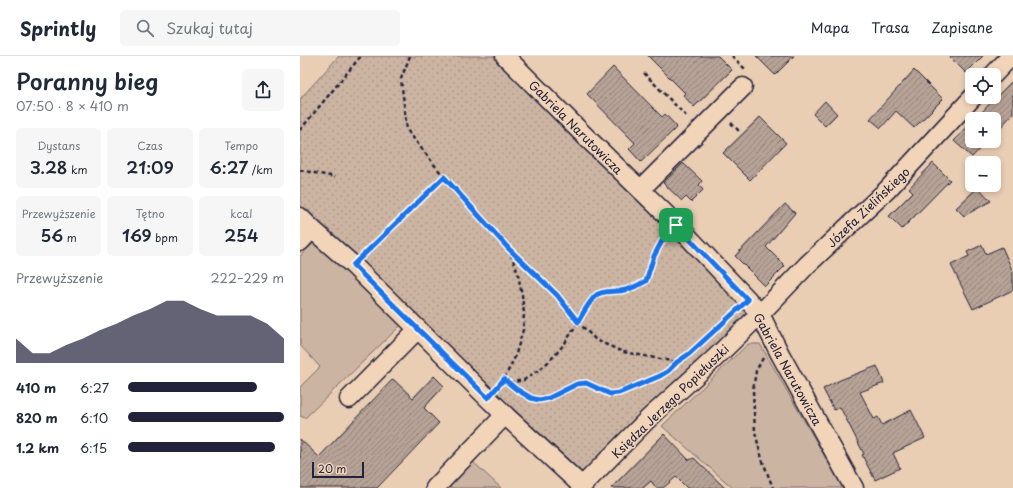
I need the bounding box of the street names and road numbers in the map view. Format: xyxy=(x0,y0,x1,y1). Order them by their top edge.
street label: Gabriela Narutowicza xyxy=(525,76,627,178)
street label: Józefa Zielińskiego xyxy=(823,163,914,251)
street label: Gabriela Narutowicza xyxy=(750,309,827,429)
street label: Księdza Jerzego Popiełuszki xyxy=(607,340,733,462)

